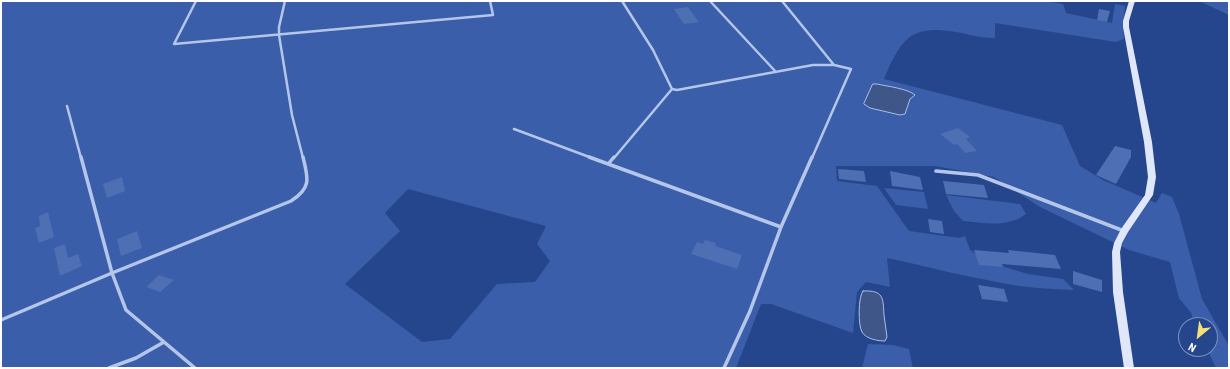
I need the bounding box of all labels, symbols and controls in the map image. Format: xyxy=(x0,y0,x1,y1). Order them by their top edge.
north arrow xyxy=(1178,317,1218,357)
text: N xyxy=(1186,340,1199,354)

